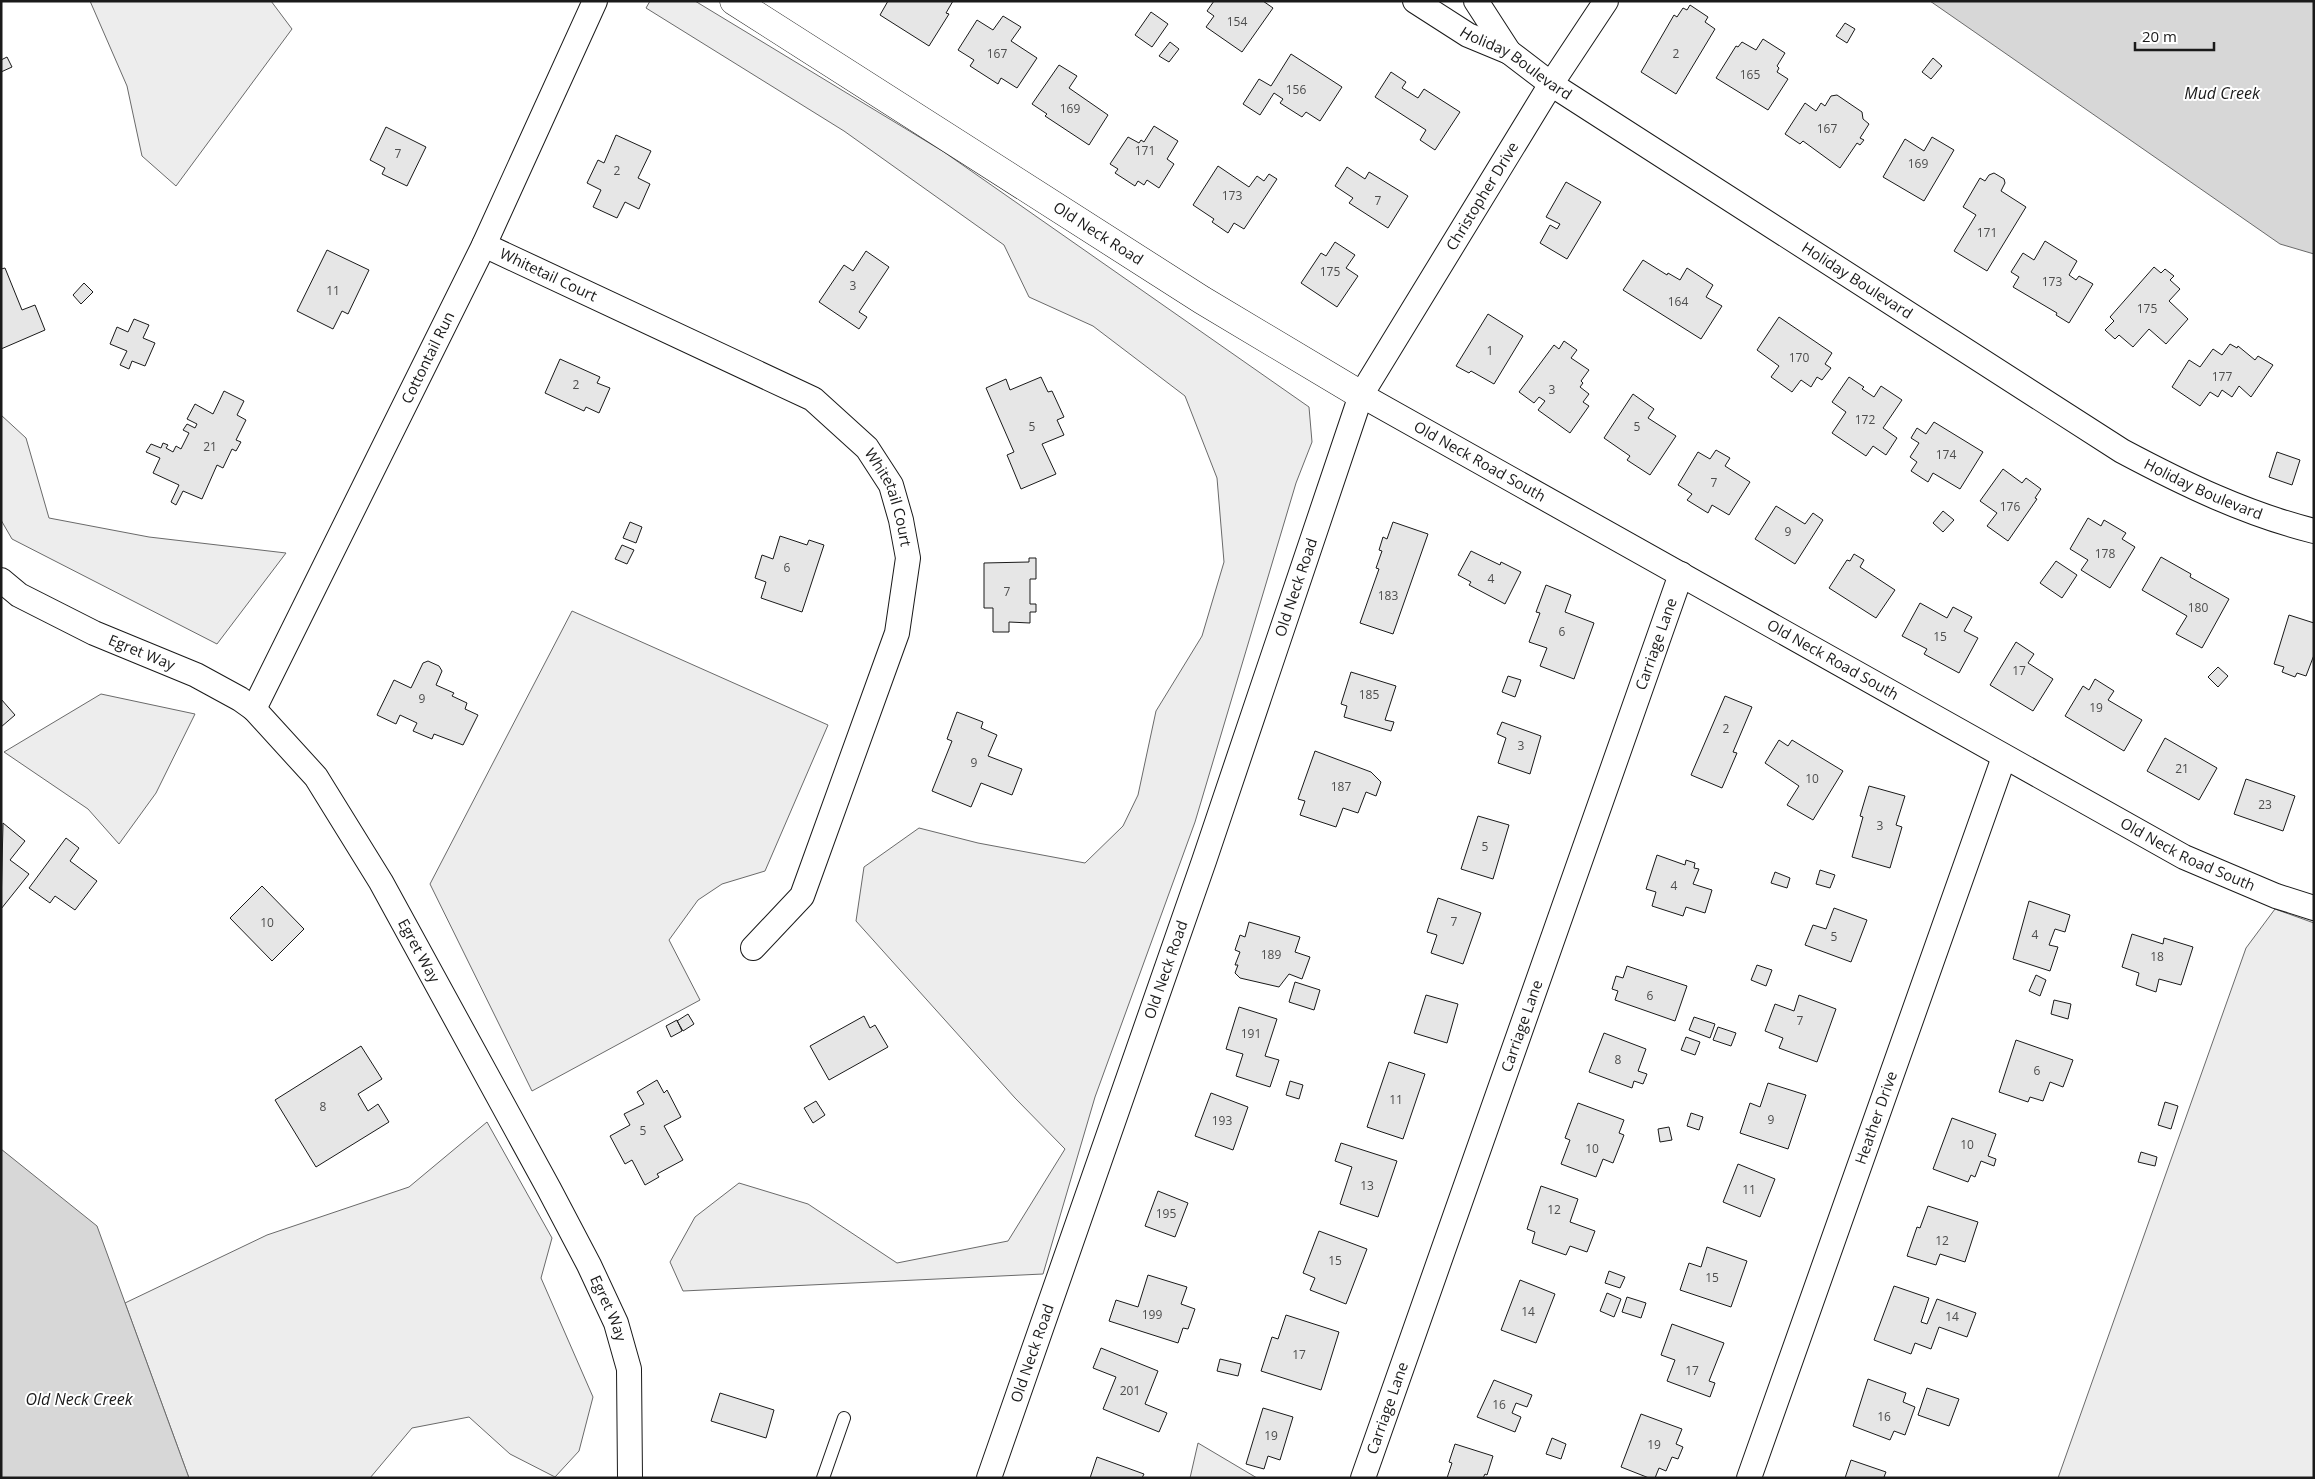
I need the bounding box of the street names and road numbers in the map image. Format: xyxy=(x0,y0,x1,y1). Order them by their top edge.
street label: Holiday Boulevard xyxy=(1456,21,1576,104)
street label: Christopher Drive xyxy=(1441,138,1522,254)
street label: Old Neck Road xyxy=(1050,197,1147,269)
street label: Holiday Boulevard xyxy=(1798,237,1917,323)
street label: Whitetail Court xyxy=(497,243,601,306)
street label: Cottontail Run xyxy=(396,308,458,407)
street label: Old Neck Road South xyxy=(1411,416,1550,506)
street label: Whitetail Court xyxy=(861,444,917,548)
street label: Holiday Boulevard xyxy=(2141,453,2266,524)
street label: Old Neck Road xyxy=(1269,535,1321,639)
street label: Carriage Lane xyxy=(1630,595,1681,693)
street label: Old Neck Road South xyxy=(1764,614,1903,704)
street label: Egret Way xyxy=(106,629,179,674)
street label: Old Neck Road South xyxy=(2117,812,2258,895)
street label: Egret Way xyxy=(394,915,445,986)
street label: Old Neck Road xyxy=(1139,918,1191,1022)
street label: Carriage Lane xyxy=(1496,977,1546,1075)
street label: Heather Drive xyxy=(1850,1068,1901,1167)
street label: Egret Way xyxy=(586,1272,632,1344)
street label: Old Neck Road xyxy=(1005,1301,1058,1405)
street label: Carriage Lane xyxy=(1361,1359,1412,1457)

